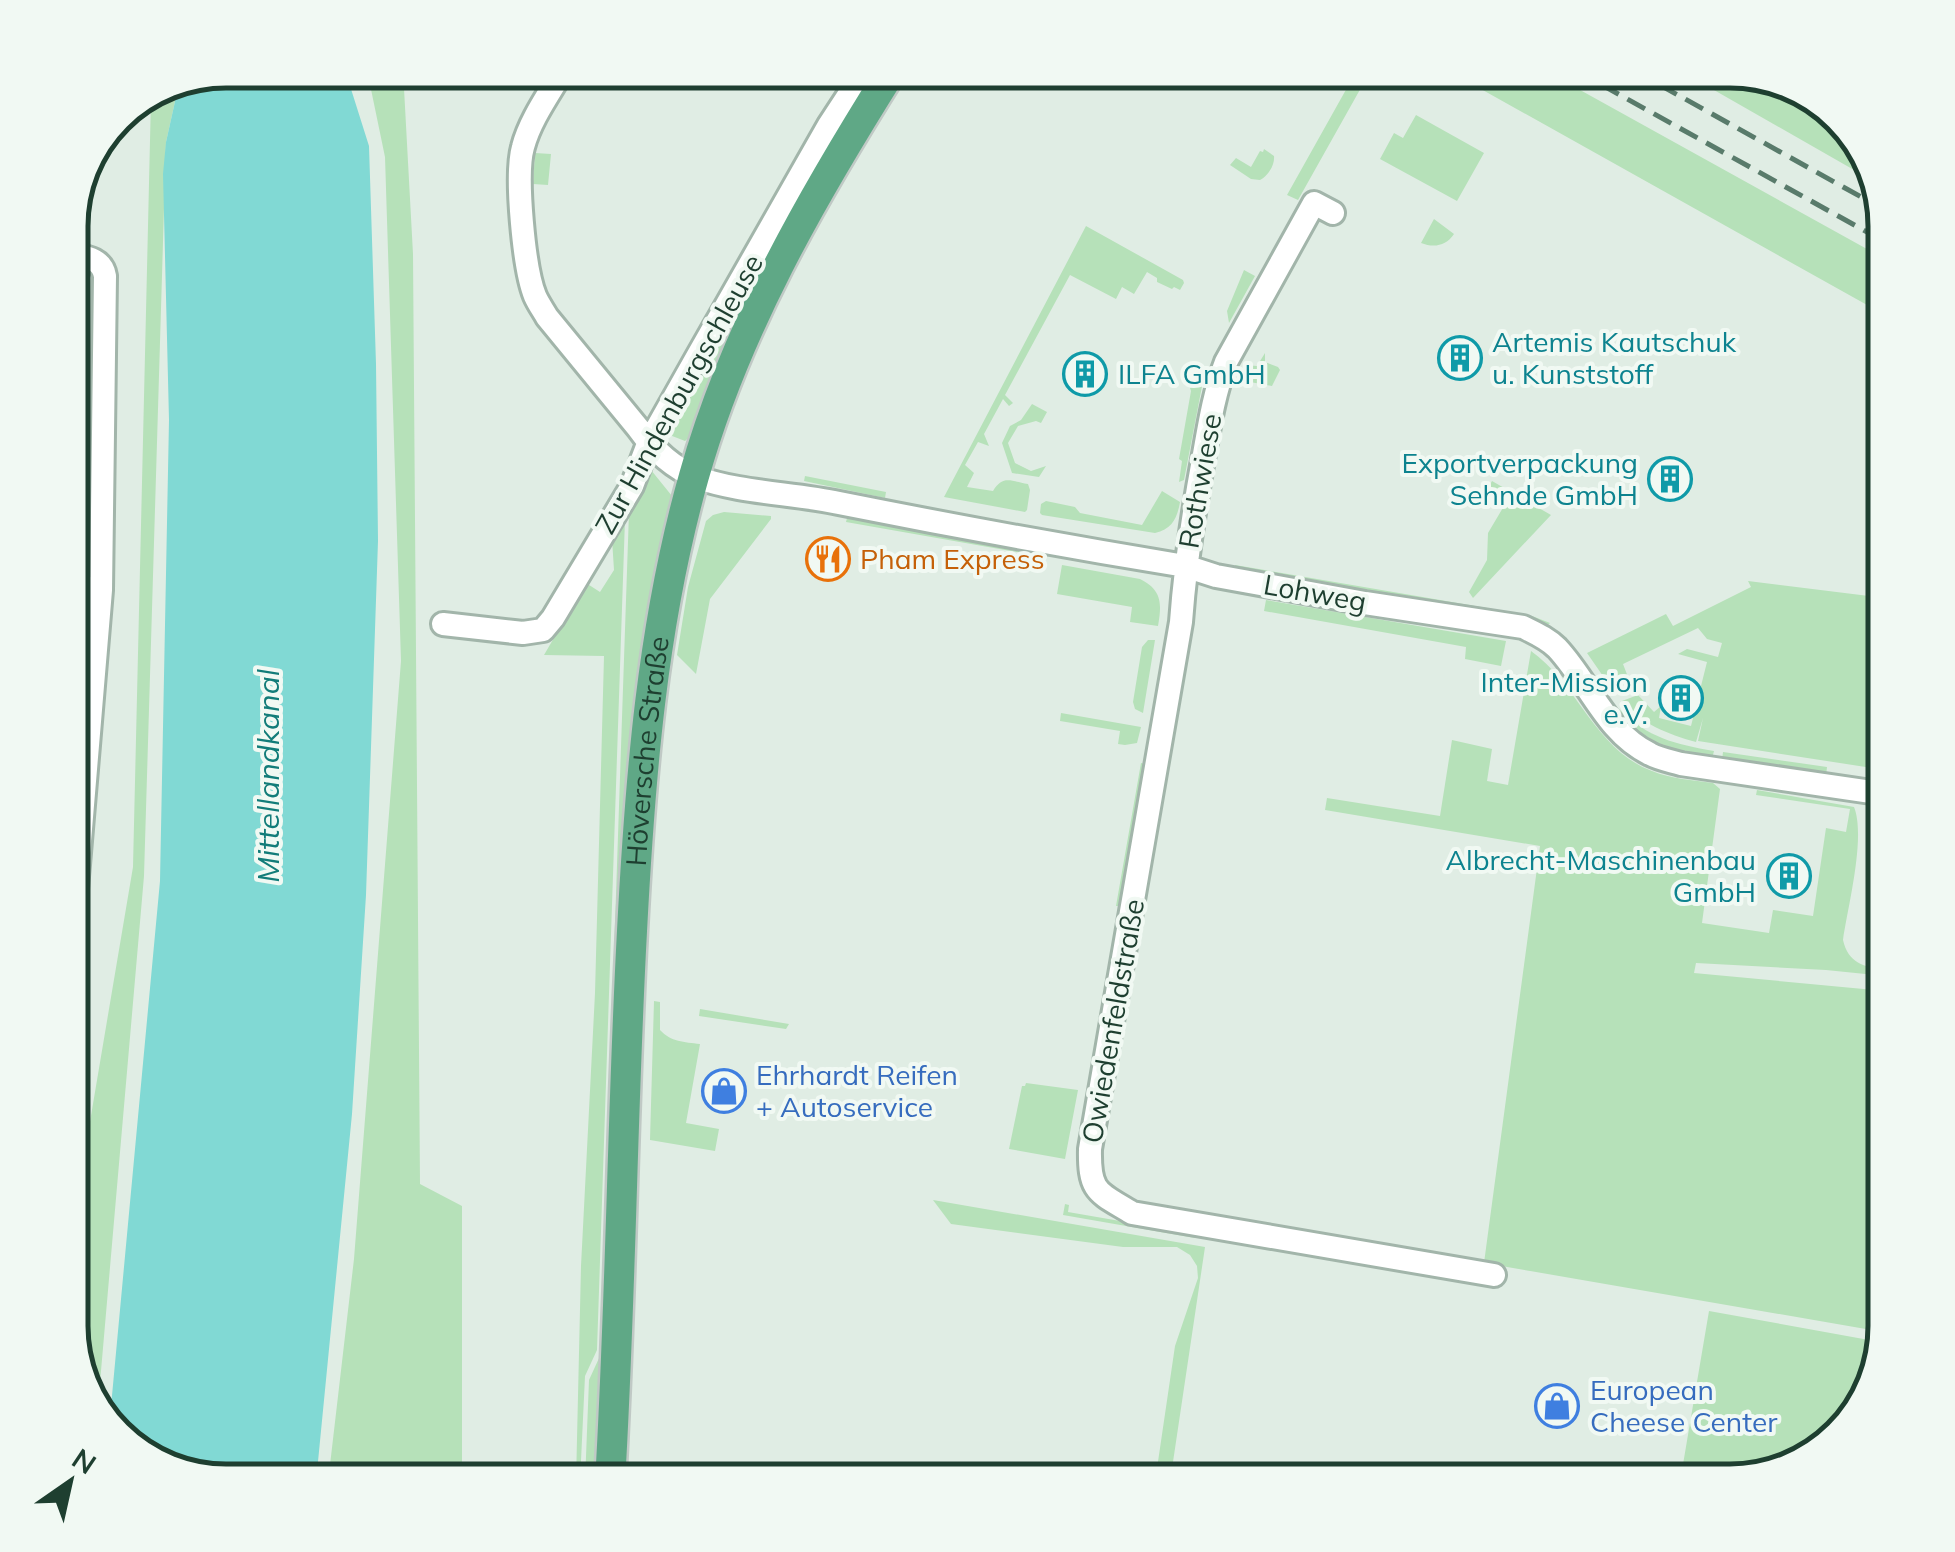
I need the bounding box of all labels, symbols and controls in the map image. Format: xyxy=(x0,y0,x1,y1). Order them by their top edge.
street label: Zur Hindenburgschleuse xyxy=(587,248,770,540)
place label: Artemis Kautschuk u. Kunststoff xyxy=(1492,324,1737,391)
building icon: Artemis Kautschuk u. Kunststoff xyxy=(1437,335,1483,381)
building icon: ILFA GmbH xyxy=(1062,351,1108,397)
place label: ILFA GmbH xyxy=(1118,356,1266,391)
street label: Rothwiese xyxy=(1170,411,1229,551)
place label: Exportverpackung Sehnde GmbH xyxy=(1401,445,1638,512)
building icon: Exportverpackung Sehnde GmbH xyxy=(1647,456,1693,502)
restaurant icon: Pham Express xyxy=(805,536,851,582)
place label: Pham Express xyxy=(860,541,1045,576)
street label: Lohweg xyxy=(1261,566,1369,619)
street label: Höversche Straße xyxy=(618,634,676,867)
place label: Inter-Mission e.V. xyxy=(1480,664,1648,731)
water label: Mittellandkanal xyxy=(249,668,287,883)
building icon: Inter-Mission e.V. xyxy=(1658,675,1704,721)
place label: Albrecht-Maschinenbau GmbH xyxy=(1446,842,1756,909)
building icon: Albrecht-Maschinenbau GmbH xyxy=(1766,853,1812,899)
street label: Owiedenfeldstraße xyxy=(1074,896,1151,1146)
place label: Ehrhardt Reifen + Autoservice xyxy=(756,1057,958,1124)
shop icon: Ehrhardt Reifen + Autoservice xyxy=(701,1068,747,1114)
place label: European Cheese Center xyxy=(1590,1372,1778,1439)
shop icon: European Cheese Center xyxy=(1534,1383,1580,1429)
north arrow xyxy=(20,1432,120,1532)
text: N xyxy=(66,1440,103,1481)

